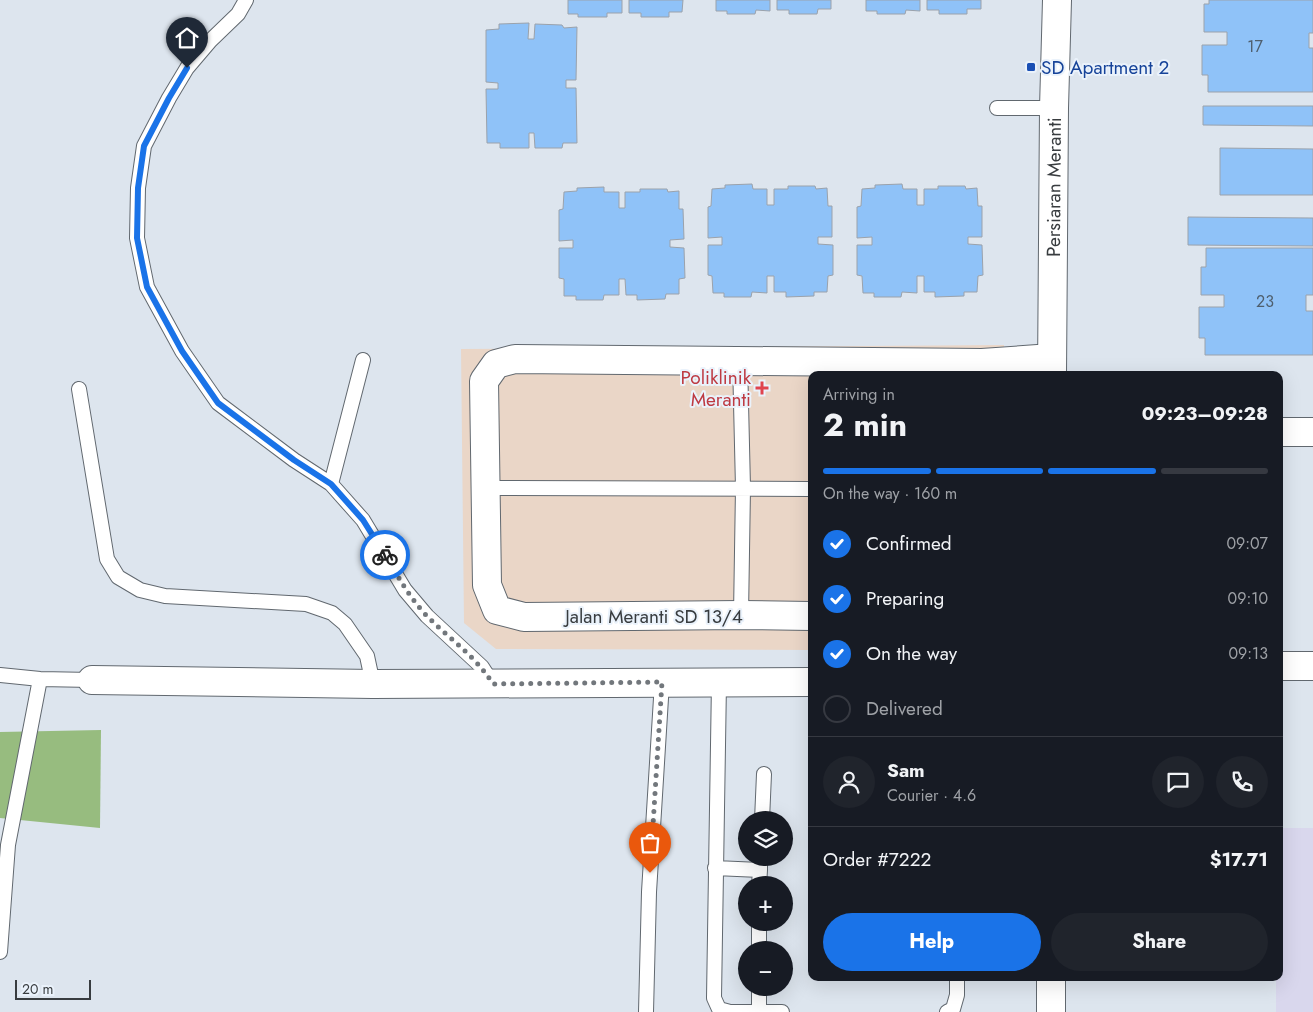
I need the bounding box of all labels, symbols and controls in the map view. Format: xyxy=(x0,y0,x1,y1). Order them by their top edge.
pin xyxy=(166,17,208,68)
icon: home xyxy=(173,24,201,52)
house number: 17 xyxy=(1247,35,1263,58)
place label: SD Apartment 2 xyxy=(1041,54,1169,81)
marker: SD Apartment 2 xyxy=(1025,61,1037,73)
street label: Persiaran Meranti xyxy=(1039,117,1067,257)
house number: 23 xyxy=(1256,290,1274,313)
place label: Poliklinik Meranti xyxy=(681,364,752,413)
marker: Poliklinik Meranti xyxy=(755,381,769,395)
text: Arriving in xyxy=(823,383,895,406)
text: 09:23–09:28 xyxy=(1142,400,1268,427)
text: 2 min xyxy=(823,402,907,448)
text: On the way · 160 m xyxy=(823,482,957,505)
courier xyxy=(360,530,410,580)
icon: check xyxy=(823,530,851,558)
text: Confirmed xyxy=(866,530,952,557)
text: 09:07 xyxy=(1226,532,1268,555)
icon: bike xyxy=(371,541,399,569)
icon: check xyxy=(823,585,851,613)
text: Preparing xyxy=(866,585,944,612)
text: 09:10 xyxy=(1228,587,1268,610)
street label: Jalan Meranti SD 13/4 xyxy=(562,603,743,630)
icon: check xyxy=(823,640,851,668)
text: On the way xyxy=(866,640,957,667)
text: 09:13 xyxy=(1228,642,1268,665)
text: Delivered xyxy=(866,695,943,722)
button: person xyxy=(823,756,875,808)
button: chat xyxy=(1152,756,1204,808)
button: phone xyxy=(1216,756,1268,808)
text: Sam xyxy=(887,757,925,784)
text: Courier · 4.6 xyxy=(887,784,976,807)
map controls xyxy=(738,811,793,996)
button: layers xyxy=(738,811,793,866)
pin xyxy=(629,822,671,873)
icon: bag xyxy=(636,829,664,857)
text: Order #7222 xyxy=(823,846,931,873)
text: $17.71 xyxy=(1210,846,1268,873)
button: + xyxy=(738,876,793,931)
button: Help xyxy=(823,913,1041,971)
button: Share xyxy=(1051,913,1268,971)
button: − xyxy=(738,941,793,996)
scale bar xyxy=(15,977,91,1000)
text: 20 m xyxy=(22,979,54,999)

